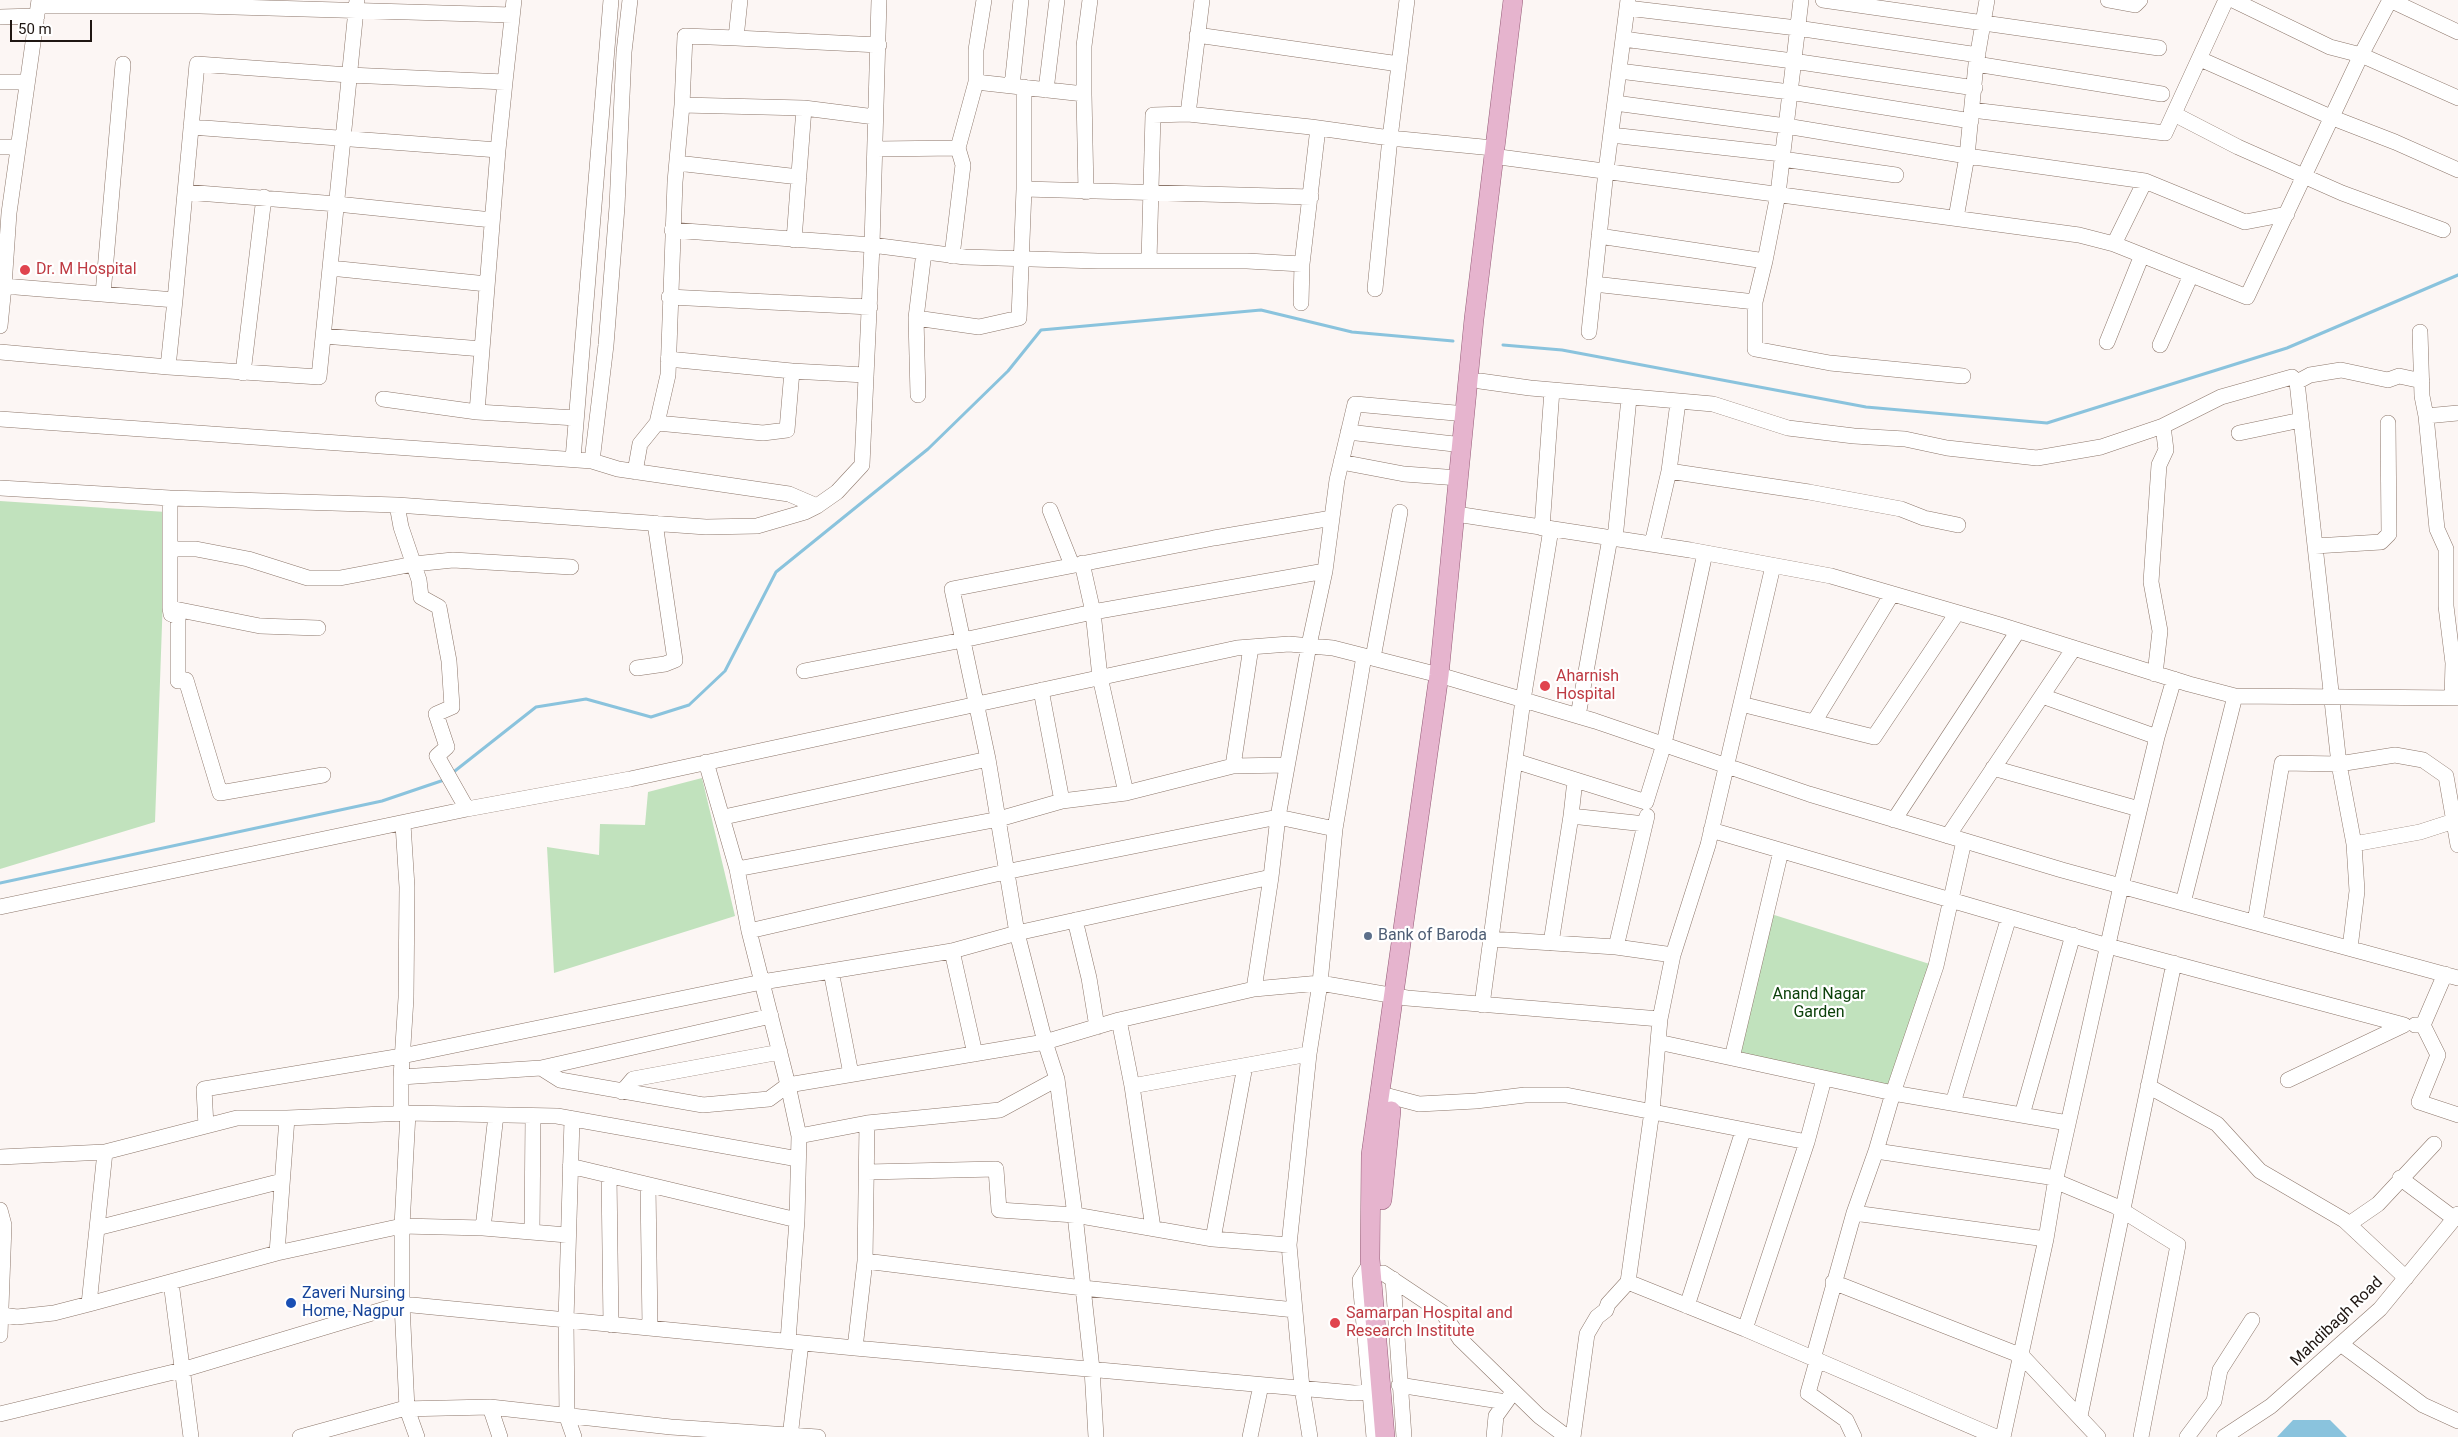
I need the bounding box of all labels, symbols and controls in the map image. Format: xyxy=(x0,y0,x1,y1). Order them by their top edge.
scale bar xyxy=(12,10,95,42)
text: 50 m xyxy=(18,20,52,38)
place label: Dr. M Hospital xyxy=(36,260,137,280)
marker: Dr. M Hospital xyxy=(18,263,32,277)
place label: Aharnish Hospital xyxy=(1556,667,1619,705)
marker: Aharnish Hospital xyxy=(1538,679,1552,693)
place label: Bank of Baroda xyxy=(1378,926,1487,946)
marker: Bank of Baroda xyxy=(1362,930,1374,942)
park label: Anand Nagar Garden xyxy=(1772,985,1866,1023)
street label: Mahdibagh Road xyxy=(2287,1273,2387,1371)
place label: Zaveri Nursing Home, Nagpur xyxy=(302,1284,405,1322)
marker: Zaveri Nursing Home, Nagpur xyxy=(284,1296,298,1310)
place label: Samarpan Hospital and Research Institute xyxy=(1346,1304,1513,1342)
marker: Samarpan Hospital and Research Institute xyxy=(1328,1316,1342,1330)

